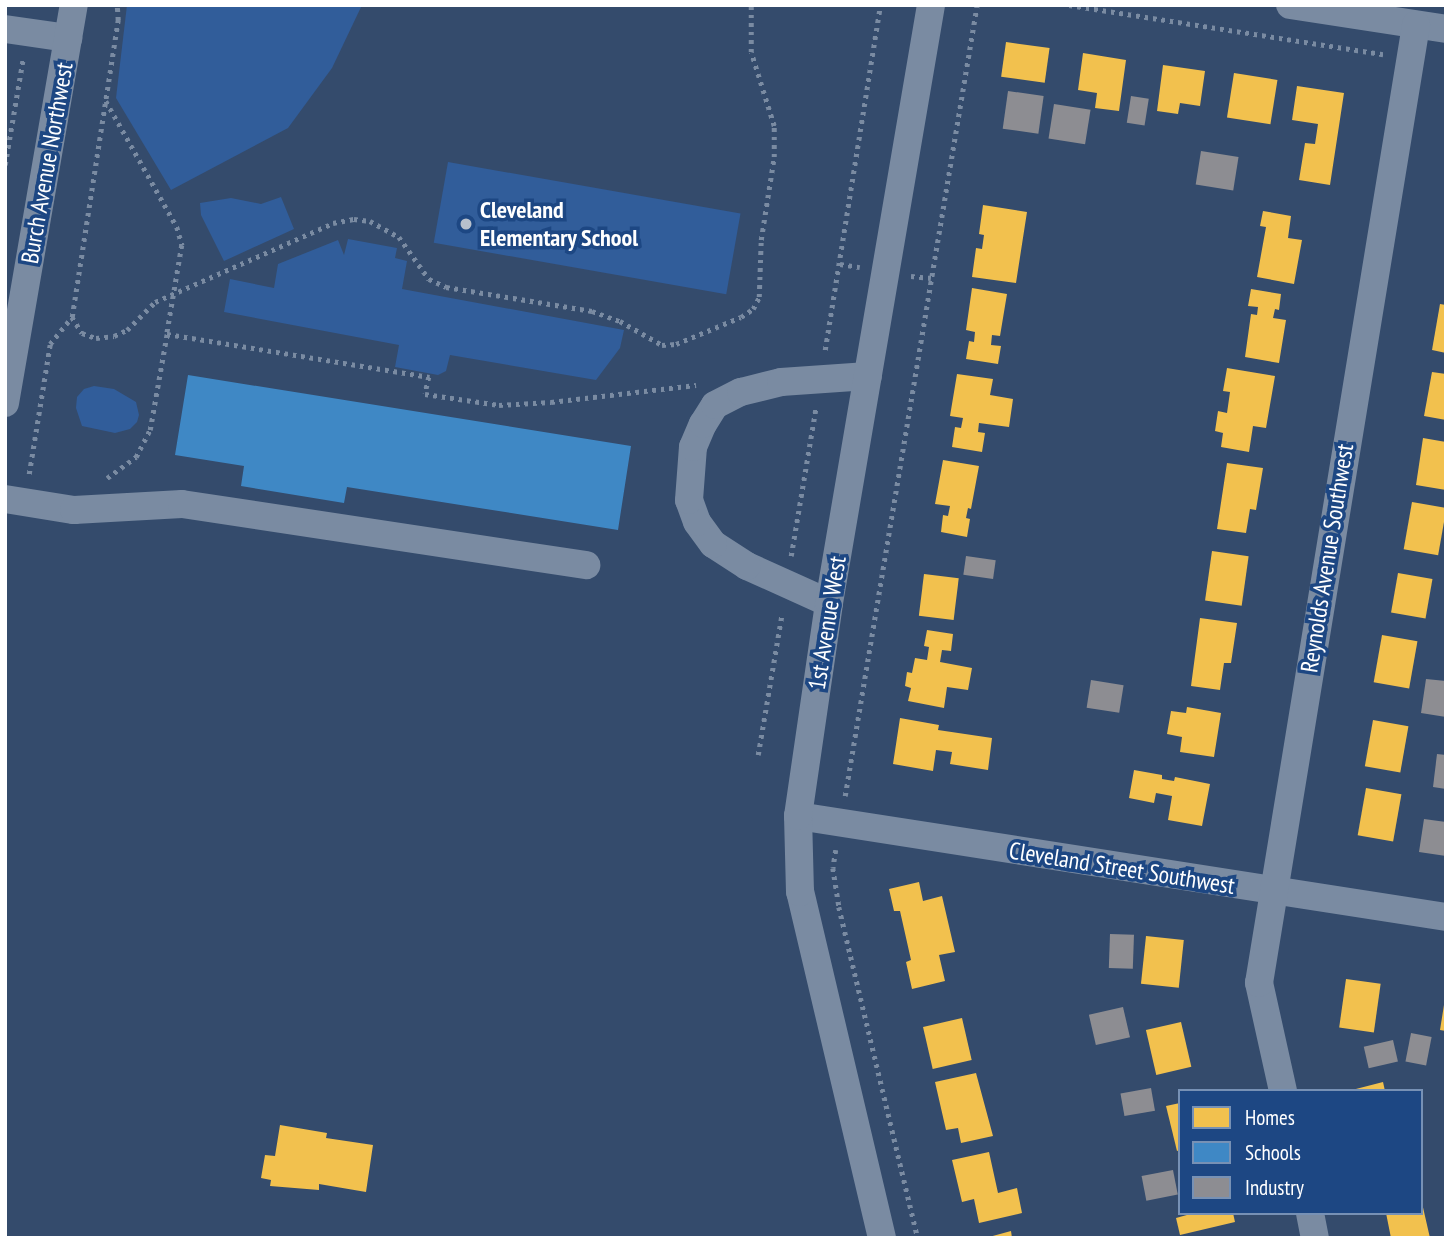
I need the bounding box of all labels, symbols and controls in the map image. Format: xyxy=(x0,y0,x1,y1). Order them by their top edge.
street label: Burch Avenue Northwest xyxy=(15,60,79,266)
place label: Cleveland Elementary School xyxy=(480,196,639,252)
marker: Cleveland Elementary School xyxy=(458,216,474,232)
street label: Reynolds Avenue Southwest xyxy=(1295,441,1359,675)
street label: 1st Avenue West xyxy=(802,553,852,693)
street label: Cleveland Street Southwest xyxy=(1007,836,1237,900)
legend xyxy=(1178,1089,1423,1215)
text: Homes xyxy=(1245,1104,1295,1131)
text: Schools xyxy=(1245,1139,1301,1166)
text: Industry xyxy=(1245,1174,1304,1201)

